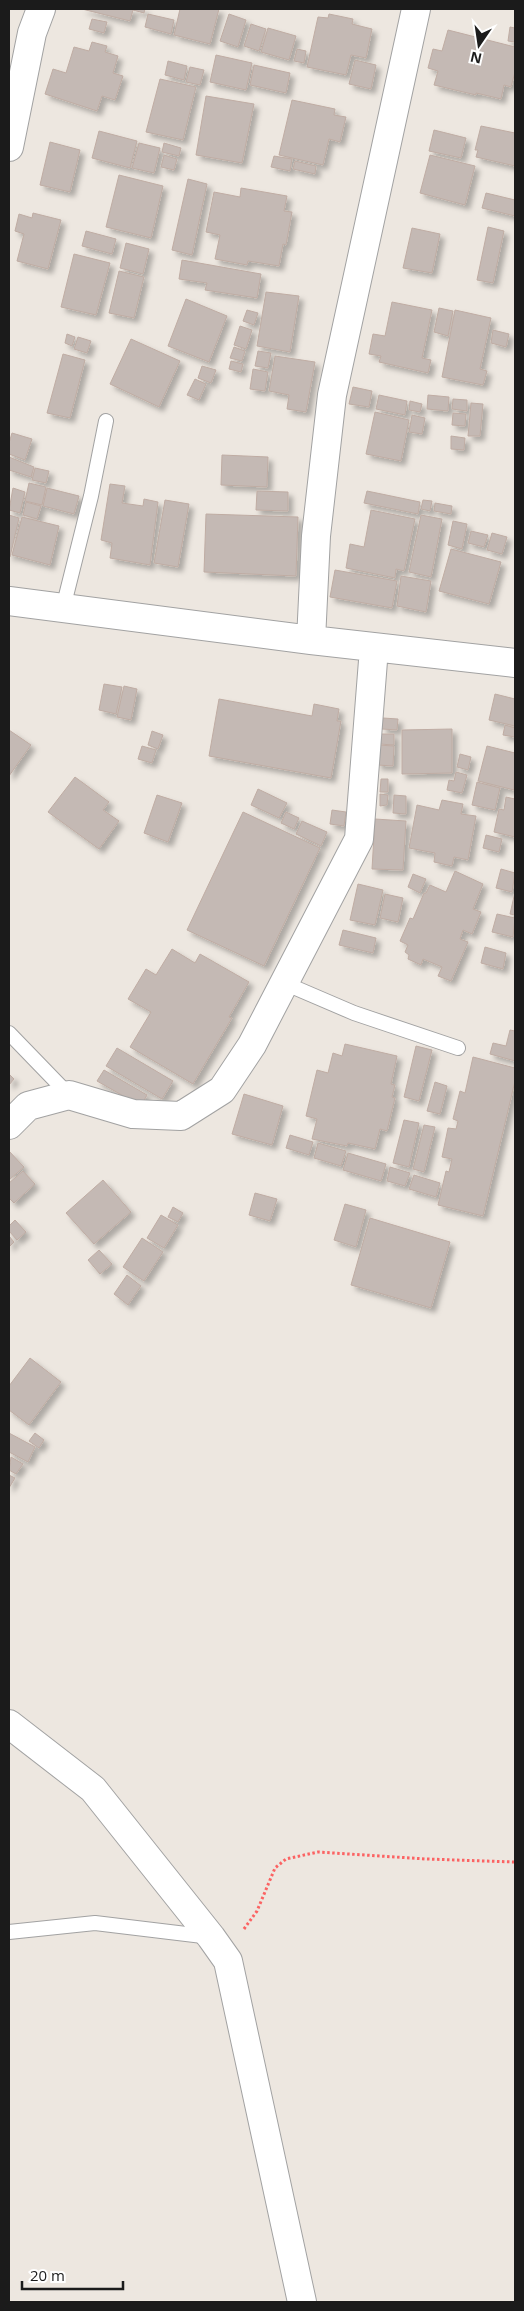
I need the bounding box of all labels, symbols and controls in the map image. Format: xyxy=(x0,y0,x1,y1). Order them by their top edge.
north arrow xyxy=(454,20,504,70)
text: N xyxy=(468,48,484,69)
scale bar xyxy=(22,2258,124,2290)
text: 20 m xyxy=(30,2265,65,2285)

